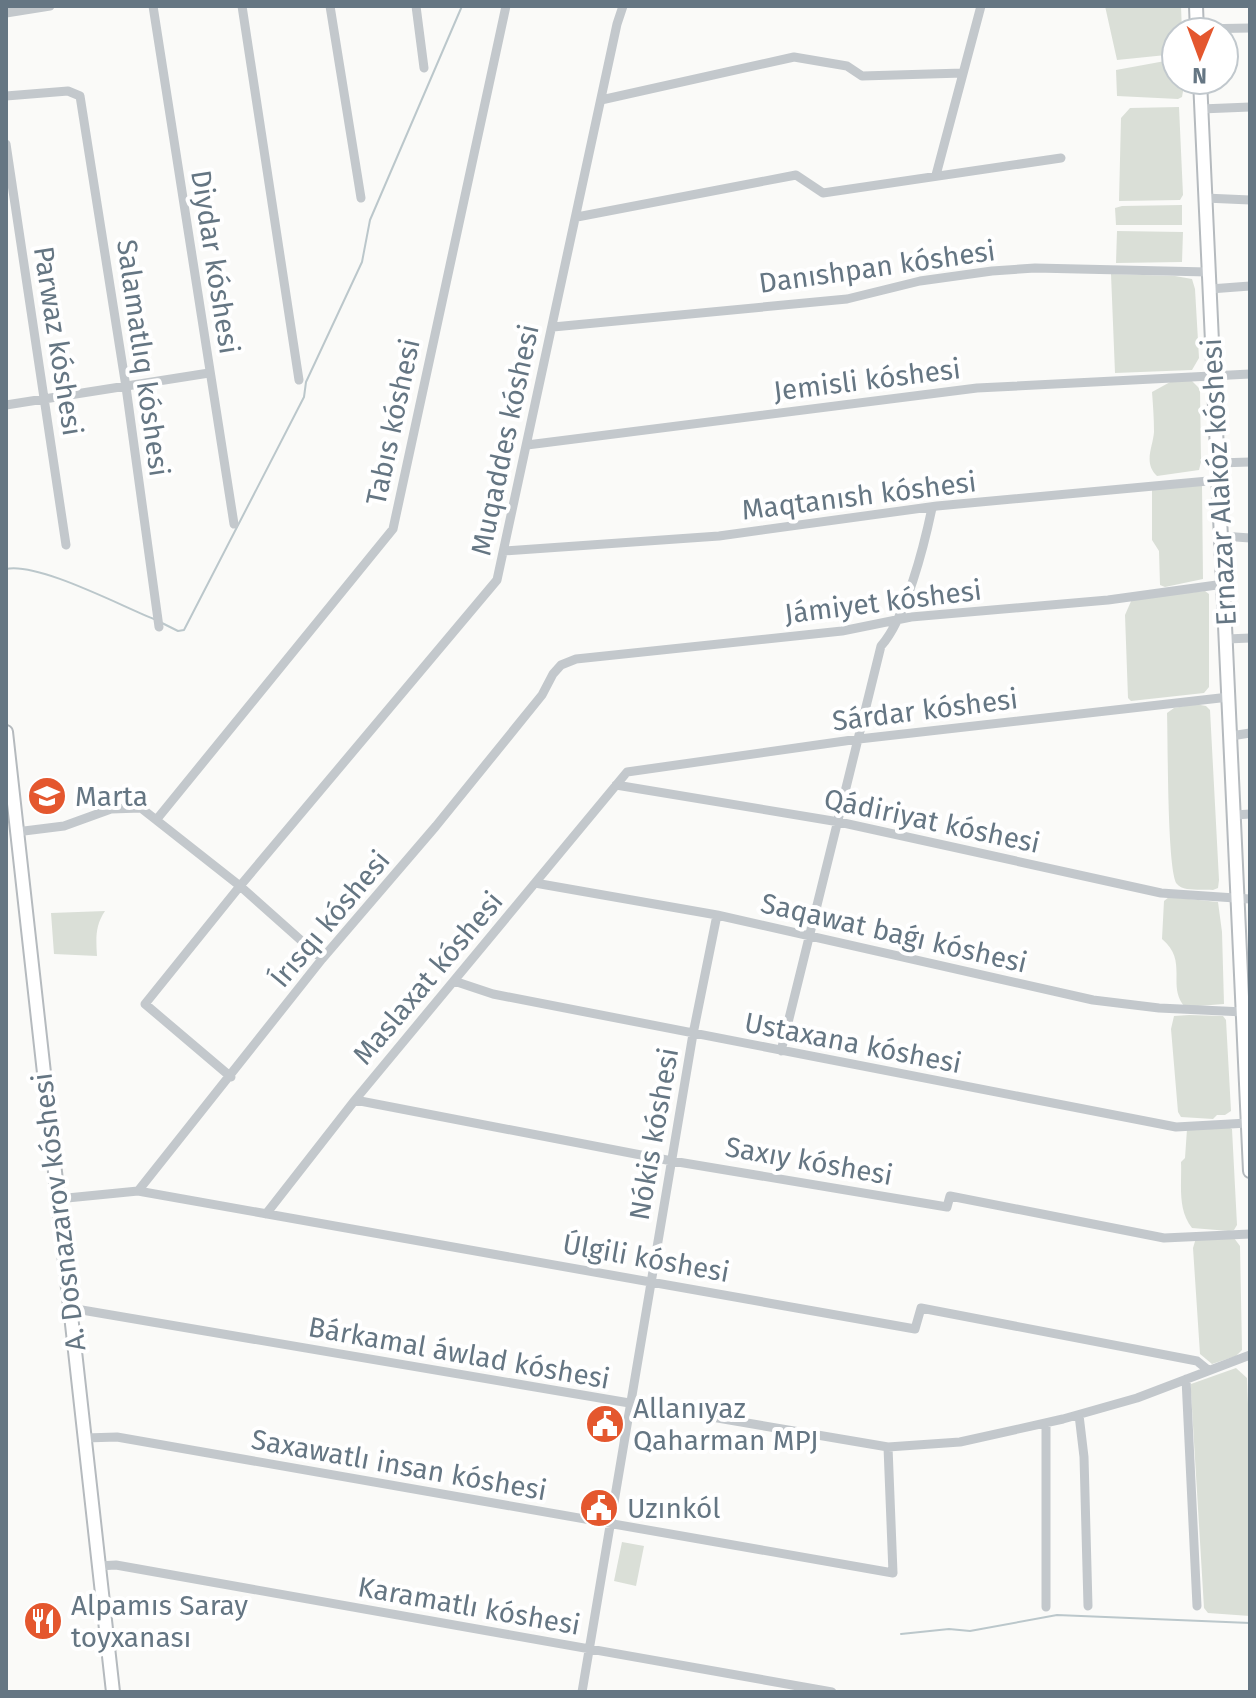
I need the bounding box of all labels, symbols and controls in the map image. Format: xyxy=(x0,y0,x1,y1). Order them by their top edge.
north arrow xyxy=(1160,16,1240,96)
text: N xyxy=(1192,62,1207,89)
street label: Diydar kóshesi xyxy=(184,168,246,356)
street label: Danıshpan kóshesi xyxy=(757,234,997,300)
street label: Salamatlıq kóshesi xyxy=(110,237,176,479)
street label: Parwaz kóshesi xyxy=(27,244,89,438)
street label: Muqaddes kóshesi xyxy=(464,321,546,559)
street label: Tabıs kóshesi xyxy=(359,336,427,508)
street label: Ernazar Alakóz kóshesi xyxy=(1195,337,1243,627)
street label: Jemisli kóshesi xyxy=(771,352,963,408)
street label: Maqtanısh kóshesi xyxy=(740,465,978,527)
street label: Jámiyet kóshesi xyxy=(783,574,983,630)
street label: Sárdar kóshesi xyxy=(830,682,1020,738)
school or university icon: Marta xyxy=(26,775,68,817)
place label: Marta xyxy=(75,780,148,813)
street label: Qádiriyat kóshesi xyxy=(821,782,1043,860)
street label: Írısqı kóshesi xyxy=(263,844,397,994)
street label: Maslaxat kóshesi xyxy=(346,885,510,1071)
street label: Saqawat baǵı kóshesi xyxy=(758,886,1030,980)
street label: Ustaxana kóshesi xyxy=(742,1006,964,1080)
street label: Nókis kóshesi xyxy=(623,1045,685,1223)
street label: A. Dosnazarov kóshesi xyxy=(26,1071,92,1353)
street label: Saxıy kóshesi xyxy=(723,1130,895,1192)
street label: Úlgili kóshesi xyxy=(560,1227,732,1289)
street label: Bárkamal áwlad kóshesi xyxy=(306,1310,612,1396)
place label: Allanıyaz Qaharman MPJ xyxy=(633,1392,819,1457)
public building icon: Allanıyaz Qaharman MPJ xyxy=(584,1403,626,1445)
street label: Saxawatlı insan kóshesi xyxy=(249,1423,549,1507)
public building icon: Uzınkól xyxy=(578,1487,620,1529)
place label: Uzınkól xyxy=(627,1492,721,1525)
street label: Karamatlı kóshesi xyxy=(355,1570,583,1642)
place label: Alpamıs Saray toyxanası xyxy=(71,1589,248,1654)
restaurant icon: Alpamıs Saray toyxanası xyxy=(22,1600,64,1642)

